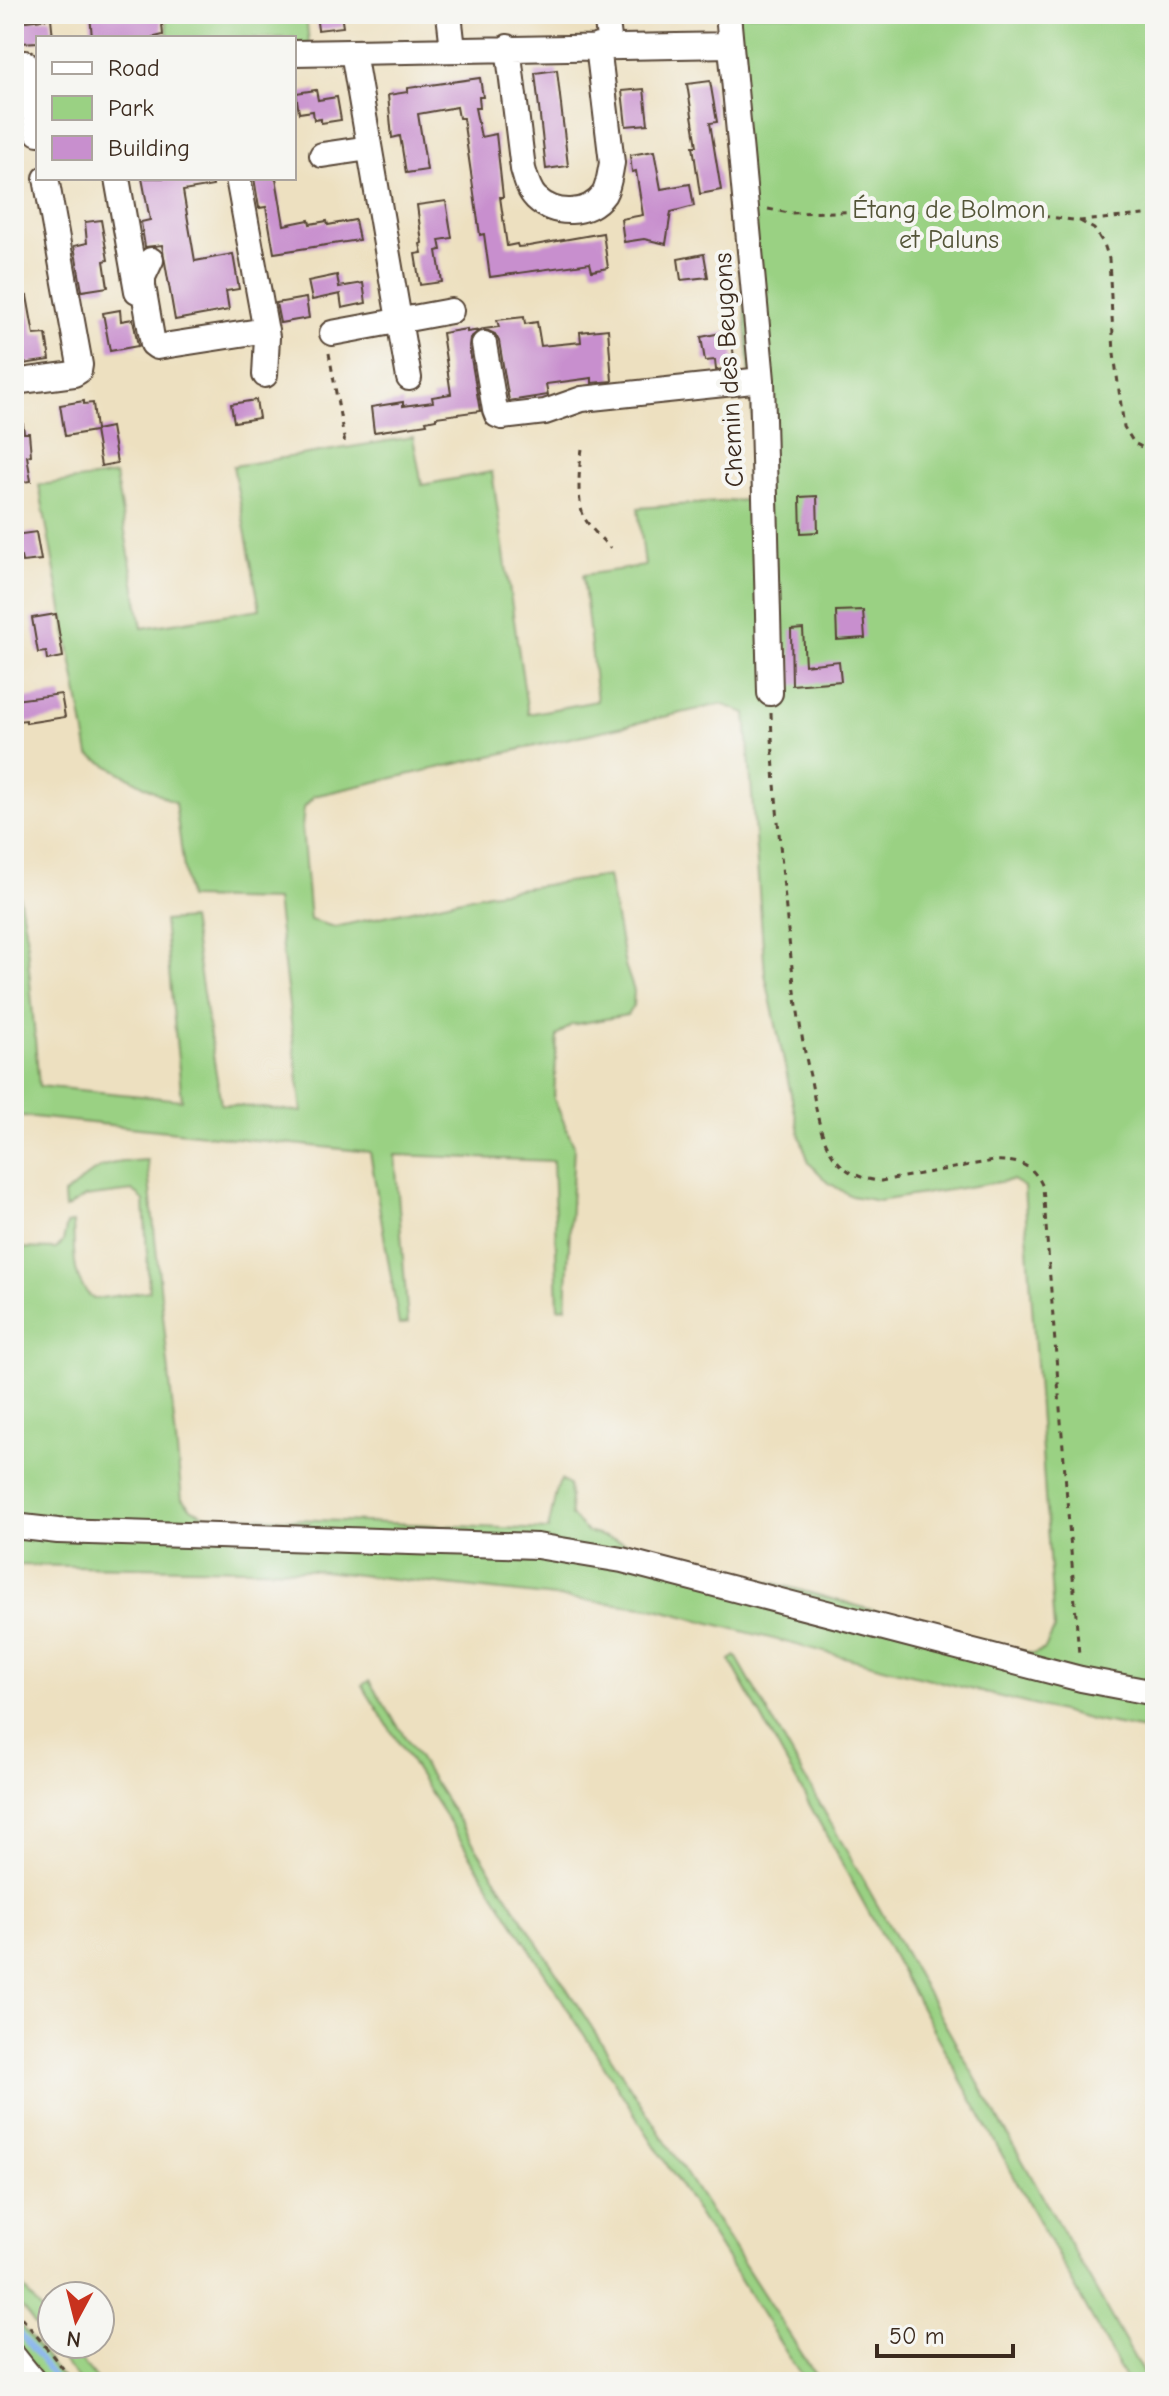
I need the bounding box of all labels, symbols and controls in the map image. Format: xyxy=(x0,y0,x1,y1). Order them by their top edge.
legend xyxy=(36,36,296,180)
text: Road xyxy=(108,54,160,82)
text: Park xyxy=(108,94,154,122)
text: Building xyxy=(108,134,190,162)
park label: Étang de Bolmon et Paluns xyxy=(852,194,1046,255)
street label: Chemin des Beugons xyxy=(708,252,750,488)
north arrow xyxy=(36,2280,116,2360)
scale bar xyxy=(877,2308,1013,2358)
text: 50 m xyxy=(889,2322,945,2350)
text: N xyxy=(65,2325,82,2353)

